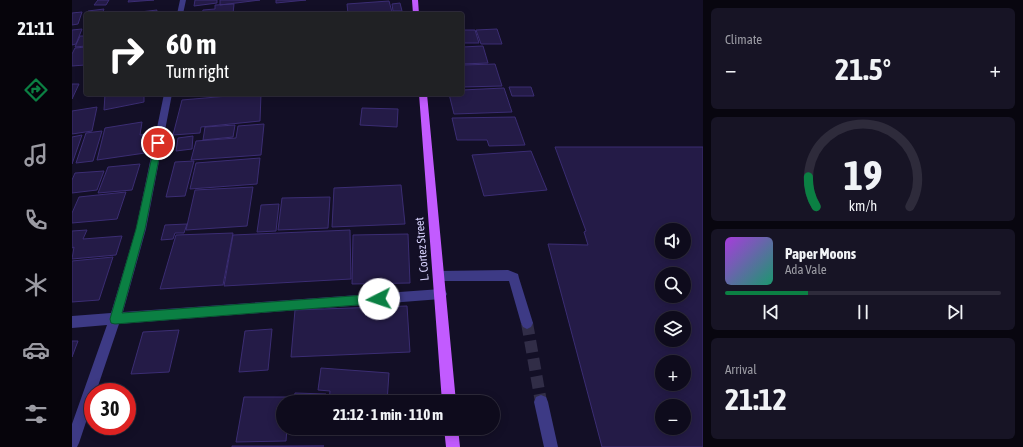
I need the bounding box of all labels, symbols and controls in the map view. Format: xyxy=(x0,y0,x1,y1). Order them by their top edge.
text: 21:11 xyxy=(17,18,55,39)
icon: right xyxy=(100,28,152,80)
text: 60 m xyxy=(166,28,216,60)
text: Climate xyxy=(725,32,762,47)
text: 21.5° xyxy=(835,52,891,86)
text: − xyxy=(725,56,736,82)
text: + xyxy=(990,56,1001,82)
text: Turn right xyxy=(166,61,229,82)
icon: directions xyxy=(22,76,50,104)
pin xyxy=(141,126,175,160)
icon: arrive xyxy=(147,132,169,154)
icon: music xyxy=(22,141,50,169)
text: 19 xyxy=(843,151,883,199)
text: km/h xyxy=(849,198,877,214)
icon: phone xyxy=(22,206,50,234)
street label: L. Cortez Street xyxy=(412,216,432,281)
map controls xyxy=(655,223,691,435)
button: sound xyxy=(655,223,691,259)
text: Paper Moons xyxy=(785,245,856,262)
text: Ada Vale xyxy=(785,262,827,277)
button: search xyxy=(655,267,691,303)
icon: climate xyxy=(22,271,50,299)
position arrow xyxy=(358,278,400,320)
icon: previous xyxy=(760,301,782,323)
icon: pause xyxy=(852,301,874,323)
icon: next xyxy=(944,301,966,323)
button: layers xyxy=(655,311,691,347)
icon: car xyxy=(22,336,50,364)
button: + xyxy=(655,355,691,391)
text: Arrival xyxy=(725,362,757,377)
text: 21:12 xyxy=(725,382,787,416)
speed limit sign: 30 xyxy=(84,383,136,435)
button: − xyxy=(655,399,691,435)
icon: filters xyxy=(22,400,50,428)
text: 21:12 · 1 min · 110 m xyxy=(333,406,443,423)

